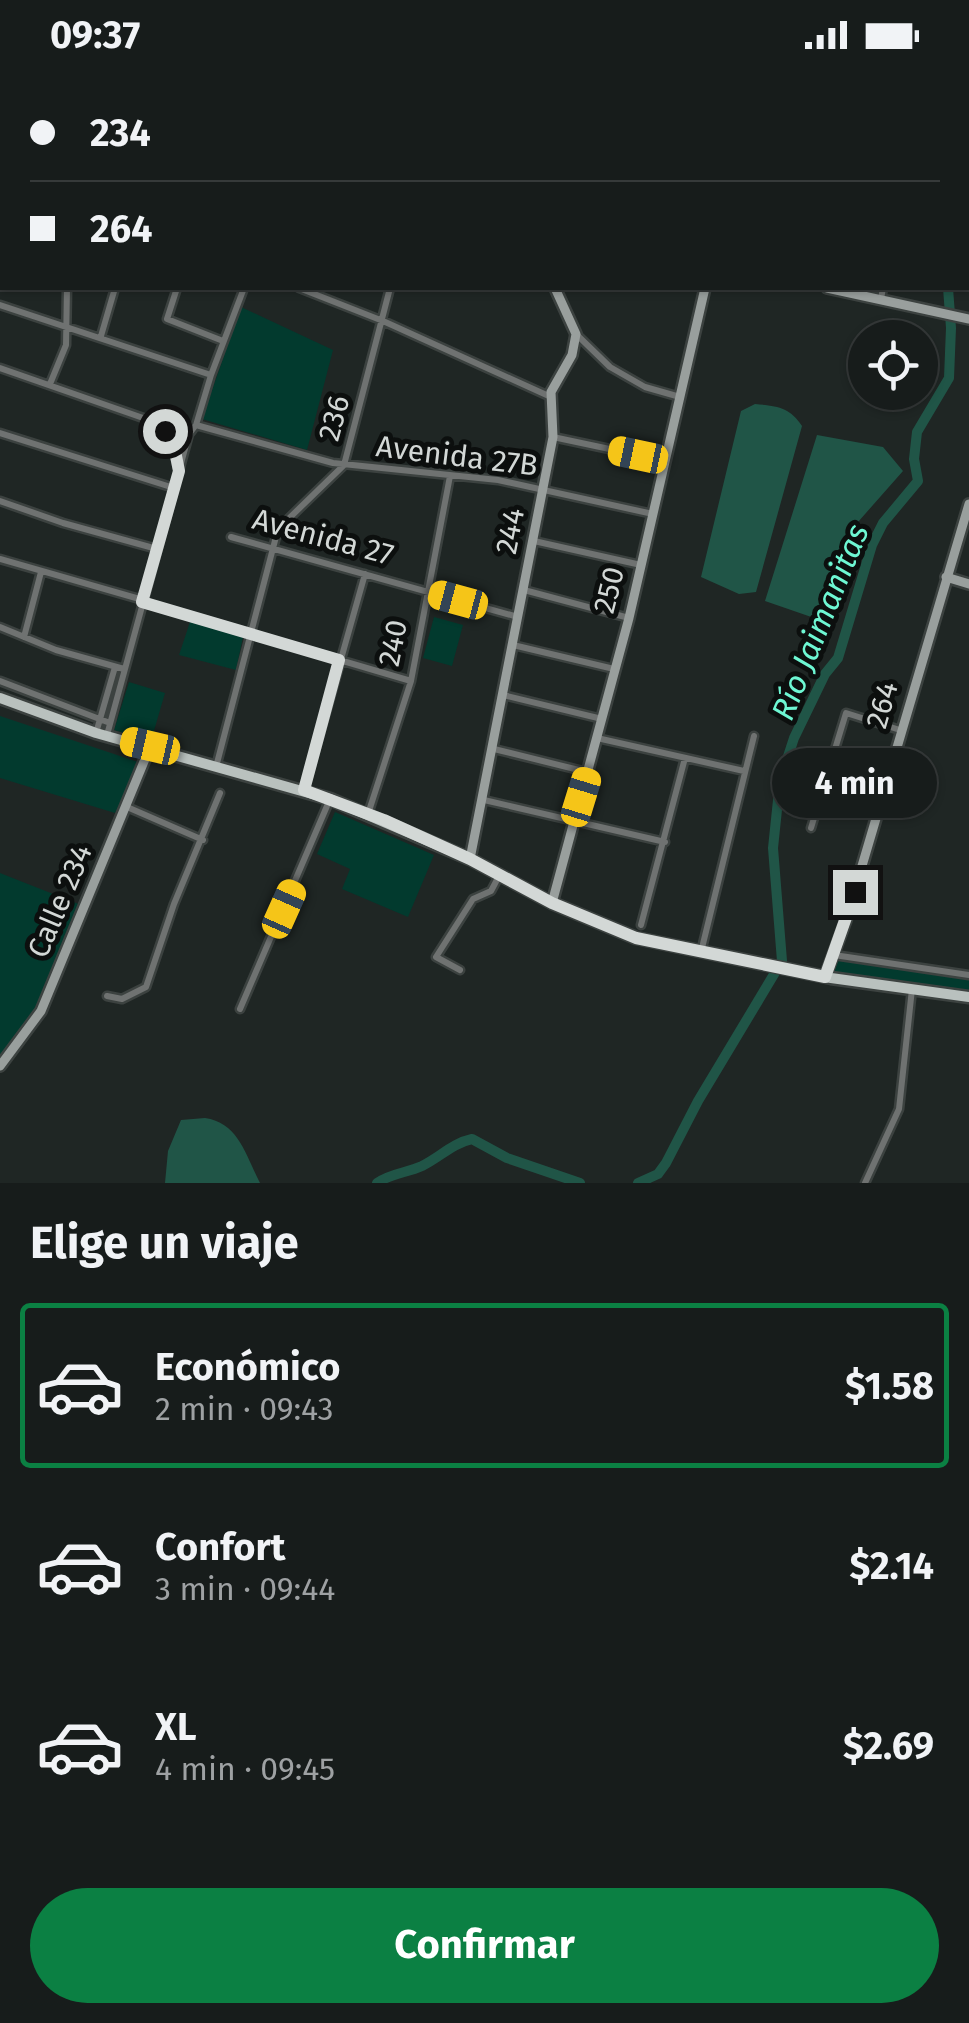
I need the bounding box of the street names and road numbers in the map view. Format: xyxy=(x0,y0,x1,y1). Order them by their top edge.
street label: 236 xyxy=(311,391,357,445)
street label: Avenida 27B xyxy=(374,428,540,484)
street label: Avenida 27 xyxy=(249,501,397,573)
street label: 244 xyxy=(488,505,532,557)
street label: 250 xyxy=(586,563,632,617)
street label: 240 xyxy=(371,617,415,669)
street label: 264 xyxy=(858,678,906,732)
street label: Calle 234 xyxy=(20,839,100,963)

